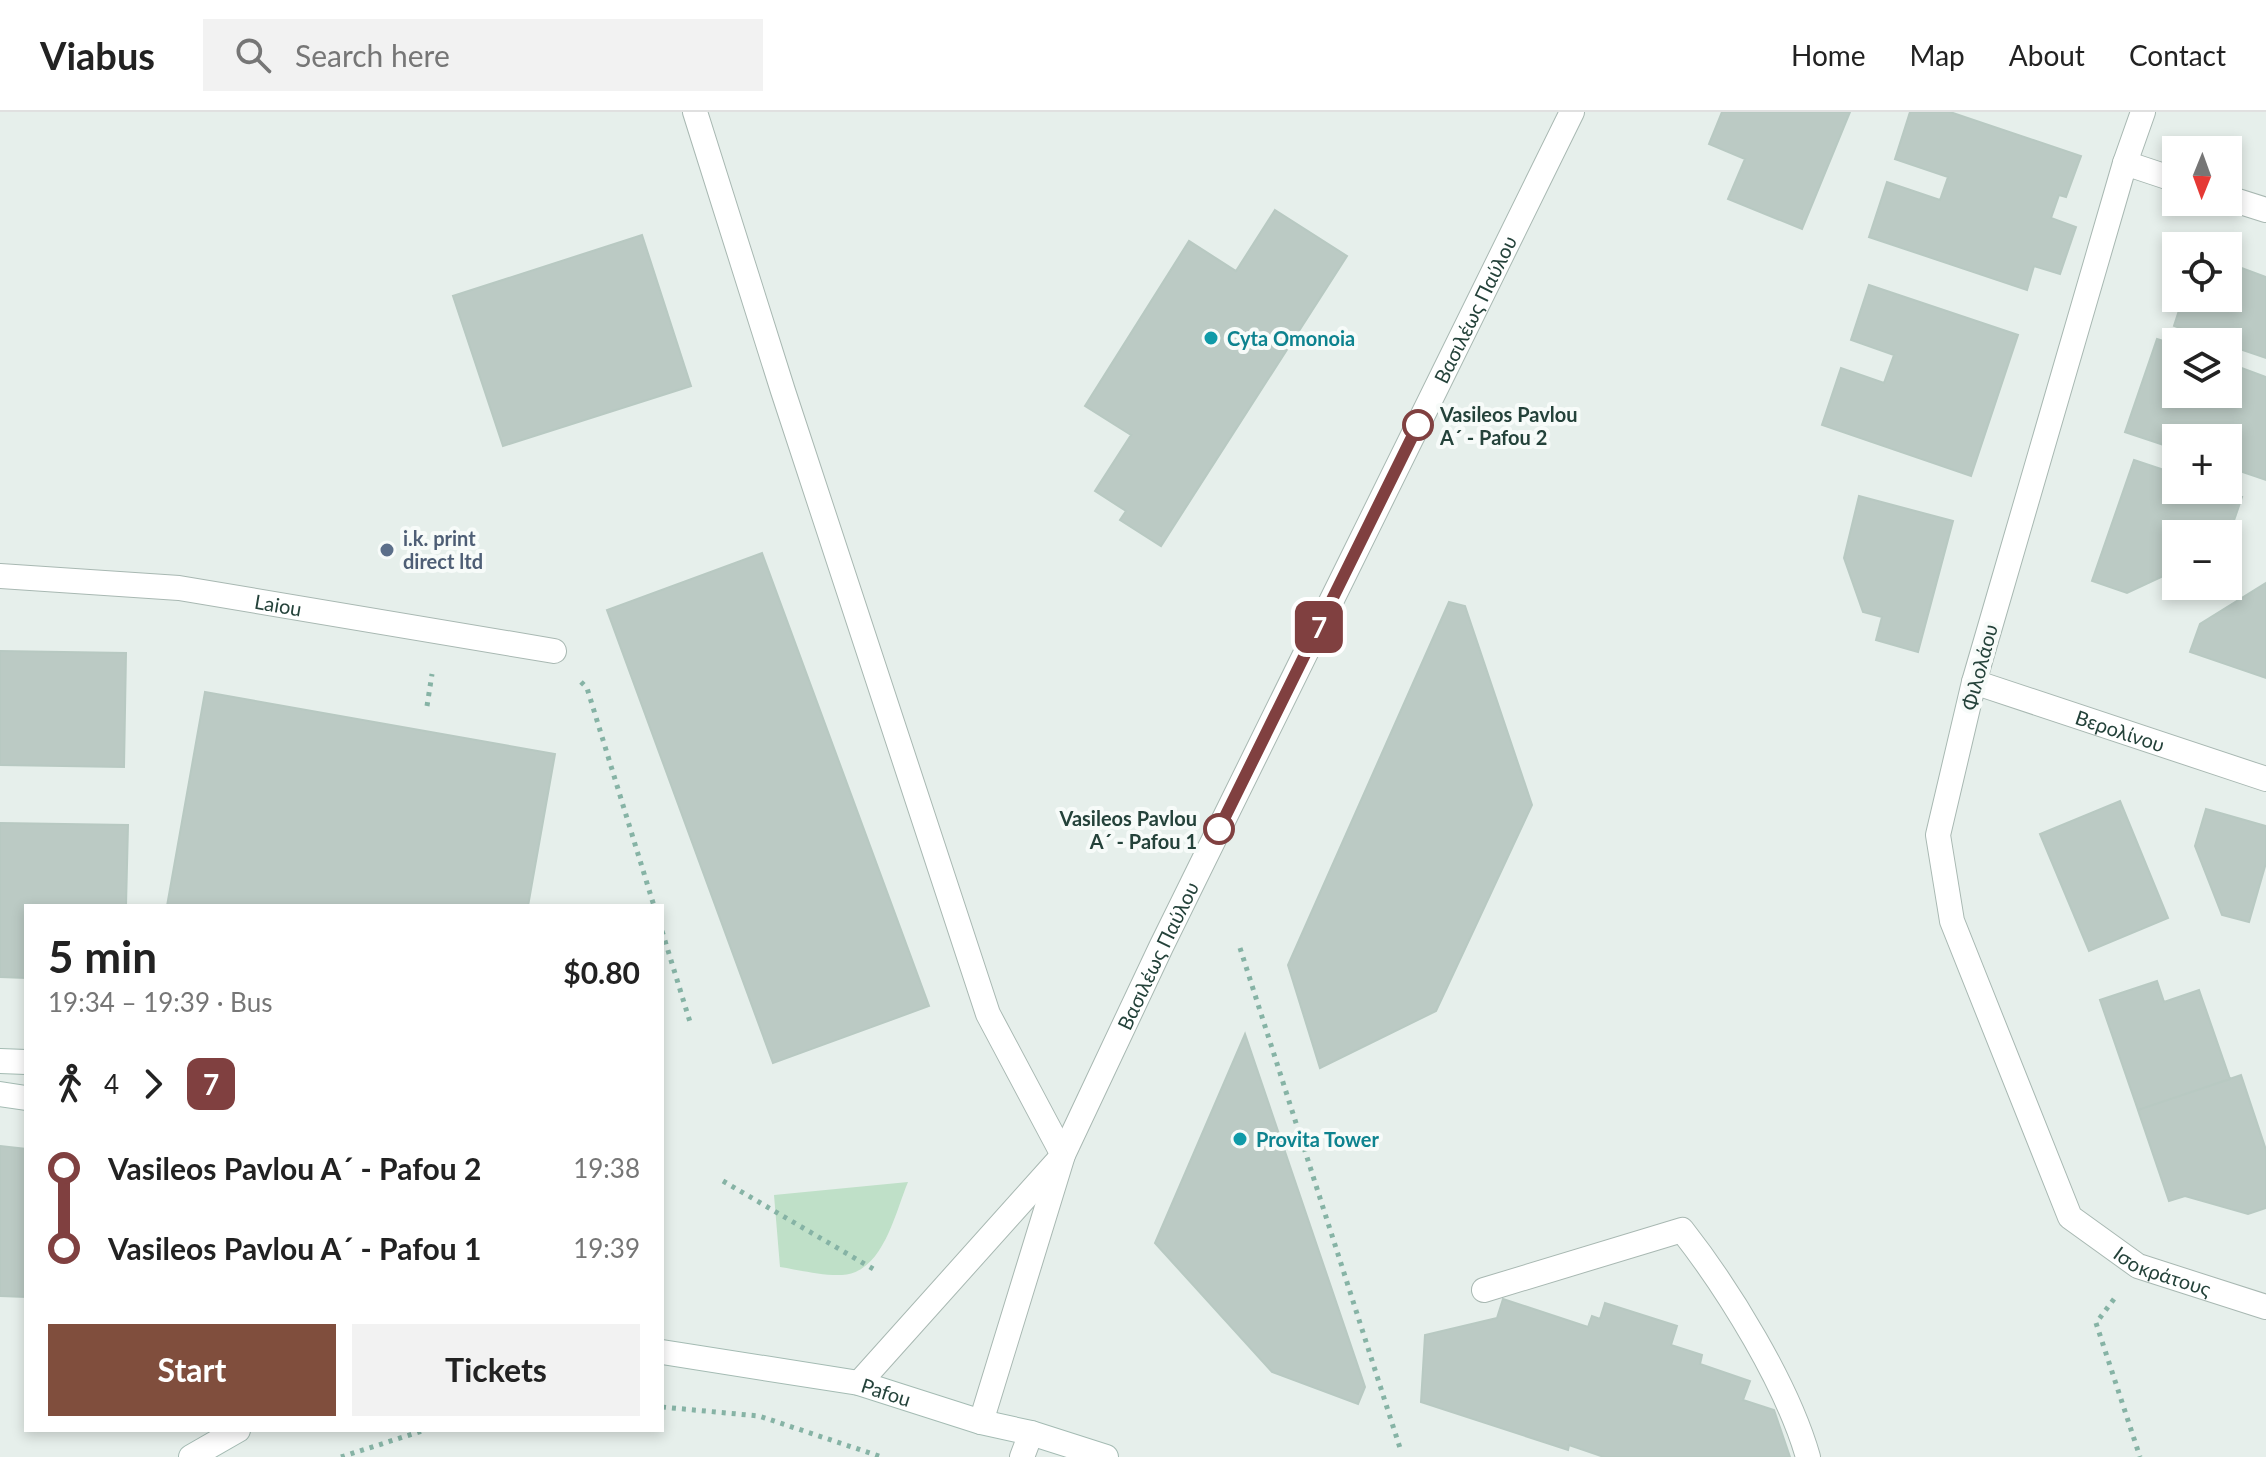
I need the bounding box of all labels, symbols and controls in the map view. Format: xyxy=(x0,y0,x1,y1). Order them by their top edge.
search box xyxy=(203,19,763,91)
text: Viabus xyxy=(40,32,155,78)
icon: search xyxy=(231,33,275,77)
text: Search here xyxy=(295,37,450,73)
text: Home xyxy=(1791,38,1866,72)
text: Map xyxy=(1910,38,1965,72)
text: About xyxy=(2009,38,2085,72)
text: Contact xyxy=(2129,38,2226,72)
north arrow xyxy=(2162,136,2242,216)
map controls xyxy=(2162,136,2242,600)
street label: Βασιλέως Παύλου xyxy=(1428,232,1521,387)
button: locate xyxy=(2162,232,2242,312)
place label: Cyta Omonoia xyxy=(1227,326,1355,350)
button: layers xyxy=(2162,328,2242,408)
marker: Cyta Omonoia xyxy=(1202,329,1220,347)
place label: Vasileos Pavlou A´ - Pafou 2 xyxy=(1439,402,1577,449)
marker: Vasileos Pavlou A´ - Pafou 2 xyxy=(1403,410,1433,440)
button: + xyxy=(2162,424,2242,504)
button: − xyxy=(2162,520,2242,600)
place label: i.k. print direct ltd xyxy=(403,526,483,573)
marker: i.k. print direct ltd xyxy=(378,541,396,559)
street label: Laiou xyxy=(253,589,304,620)
line badge: 7 xyxy=(1293,601,1345,653)
text: 7 xyxy=(1311,610,1327,644)
street label: Φιλολάου xyxy=(1956,621,2002,713)
street label: Βερολίνου xyxy=(2073,705,2168,756)
place label: Vasileos Pavlou A´ - Pafou 1 xyxy=(1059,806,1197,853)
marker: Vasileos Pavlou A´ - Pafou 1 xyxy=(1204,814,1234,844)
street label: Βασιλέως Παύλου xyxy=(1112,878,1203,1034)
text: 5 min xyxy=(48,930,157,982)
text: $0.80 xyxy=(563,954,640,990)
text: 19:34 – 19:39 · Bus xyxy=(48,986,272,1018)
icon: walk xyxy=(48,1062,92,1106)
icon: forward xyxy=(131,1062,175,1106)
text: 7 xyxy=(203,1067,219,1101)
text: 4 xyxy=(104,1068,119,1100)
place label: Provita Tower xyxy=(1256,1127,1380,1151)
marker: Provita Tower xyxy=(1231,1130,1249,1148)
text: Vasileos Pavlou A´ - Pafou 2 xyxy=(108,1150,481,1186)
text: 19:38 xyxy=(573,1152,640,1184)
text: Vasileos Pavlou A´ - Pafou 1 xyxy=(108,1230,481,1266)
text: 19:39 xyxy=(573,1232,640,1264)
street label: Ισοκράτους xyxy=(2109,1241,2214,1301)
button: Start xyxy=(48,1324,336,1416)
button: Tickets xyxy=(352,1324,640,1416)
street label: Pafou xyxy=(858,1373,914,1411)

